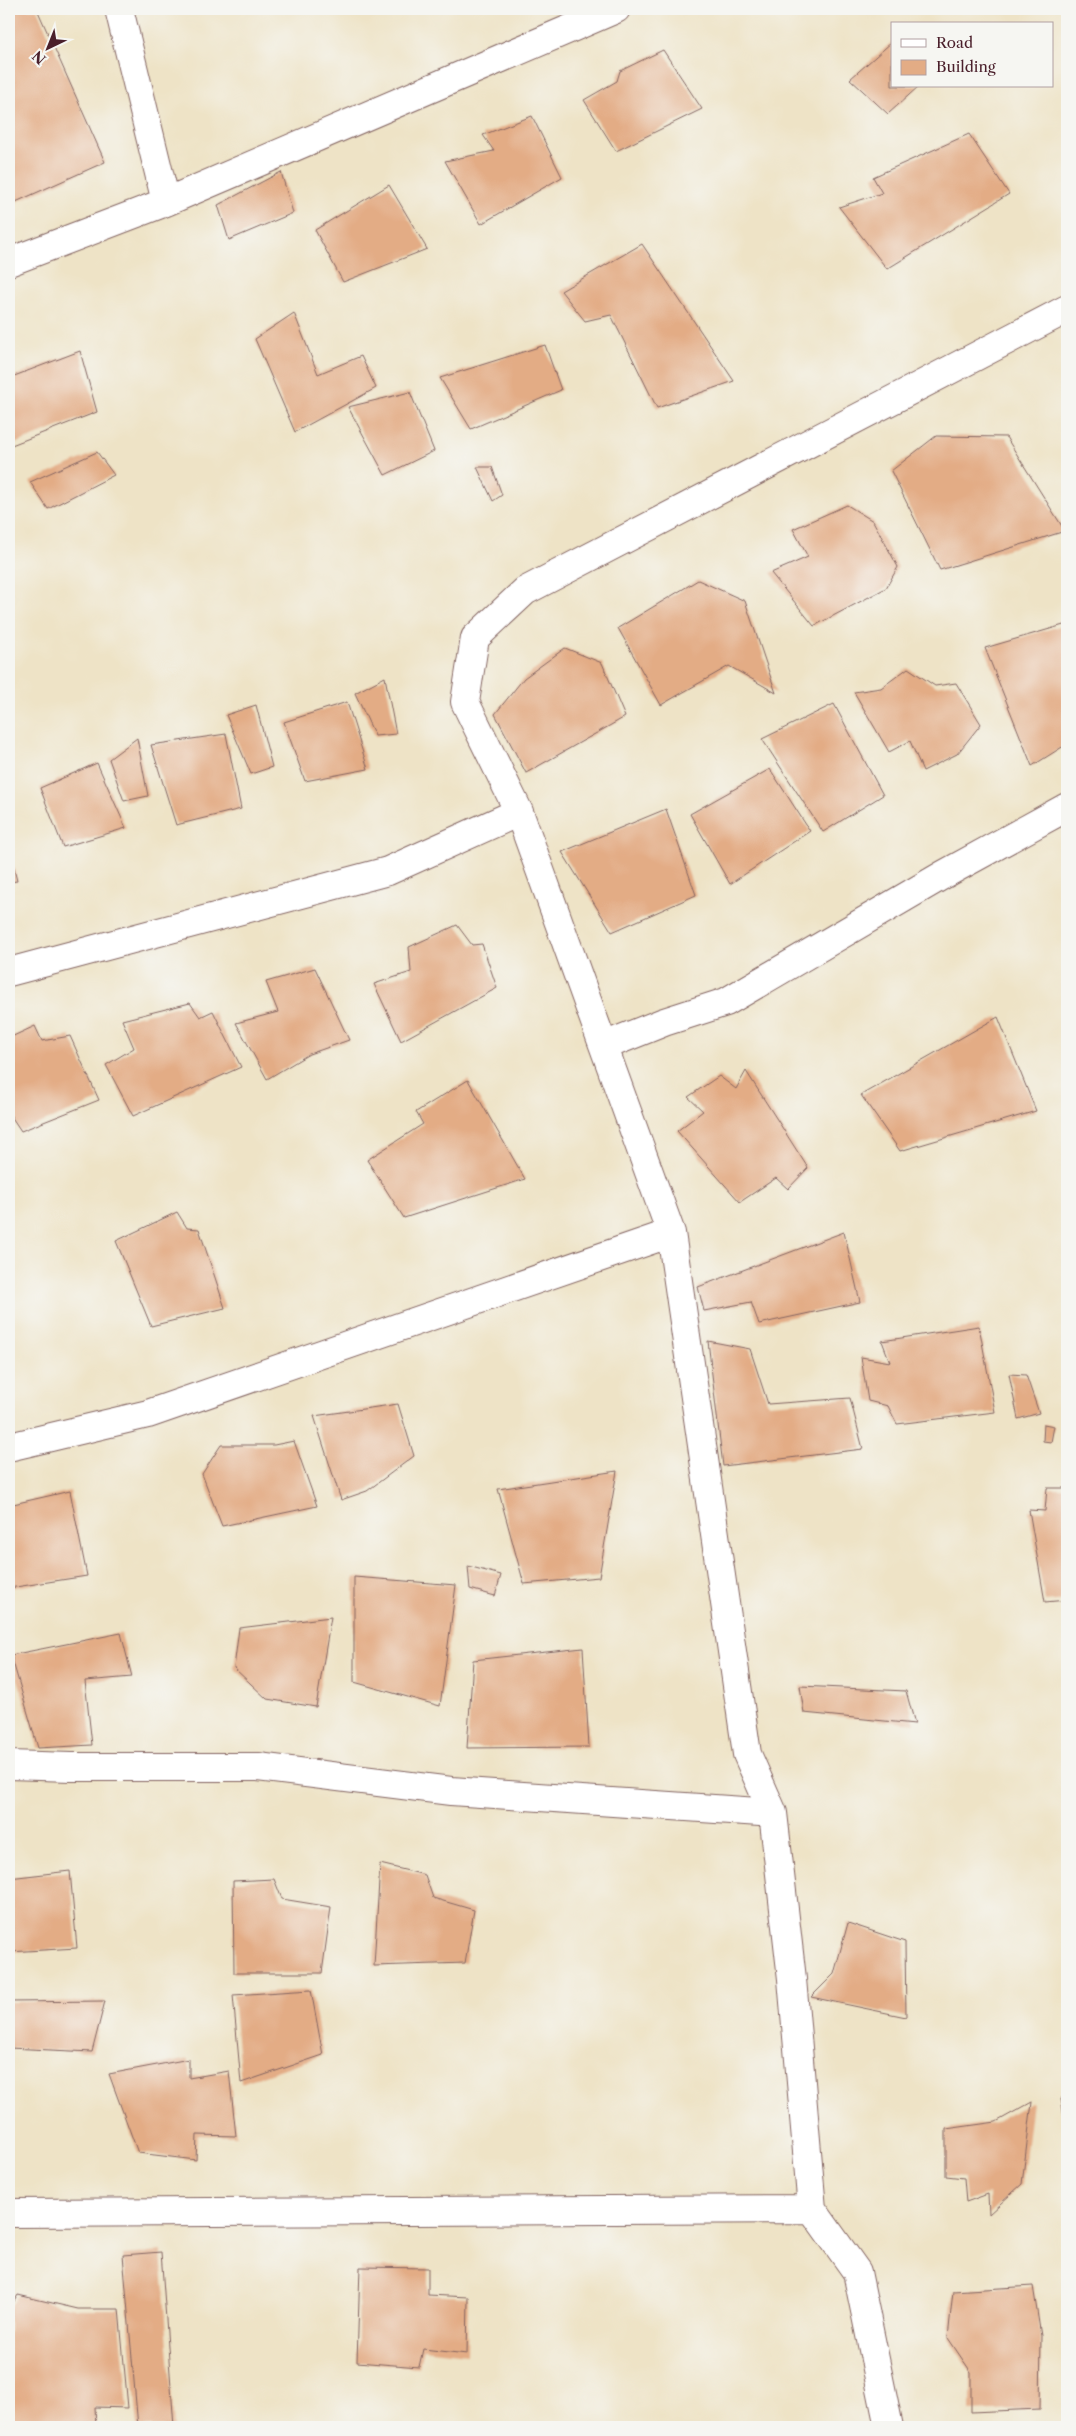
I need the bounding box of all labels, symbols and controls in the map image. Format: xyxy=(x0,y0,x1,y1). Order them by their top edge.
north arrow xyxy=(22,22,72,72)
legend xyxy=(891,22,1054,88)
text: Road xyxy=(936,33,973,52)
text: N xyxy=(29,47,50,68)
text: Building xyxy=(936,57,996,76)

